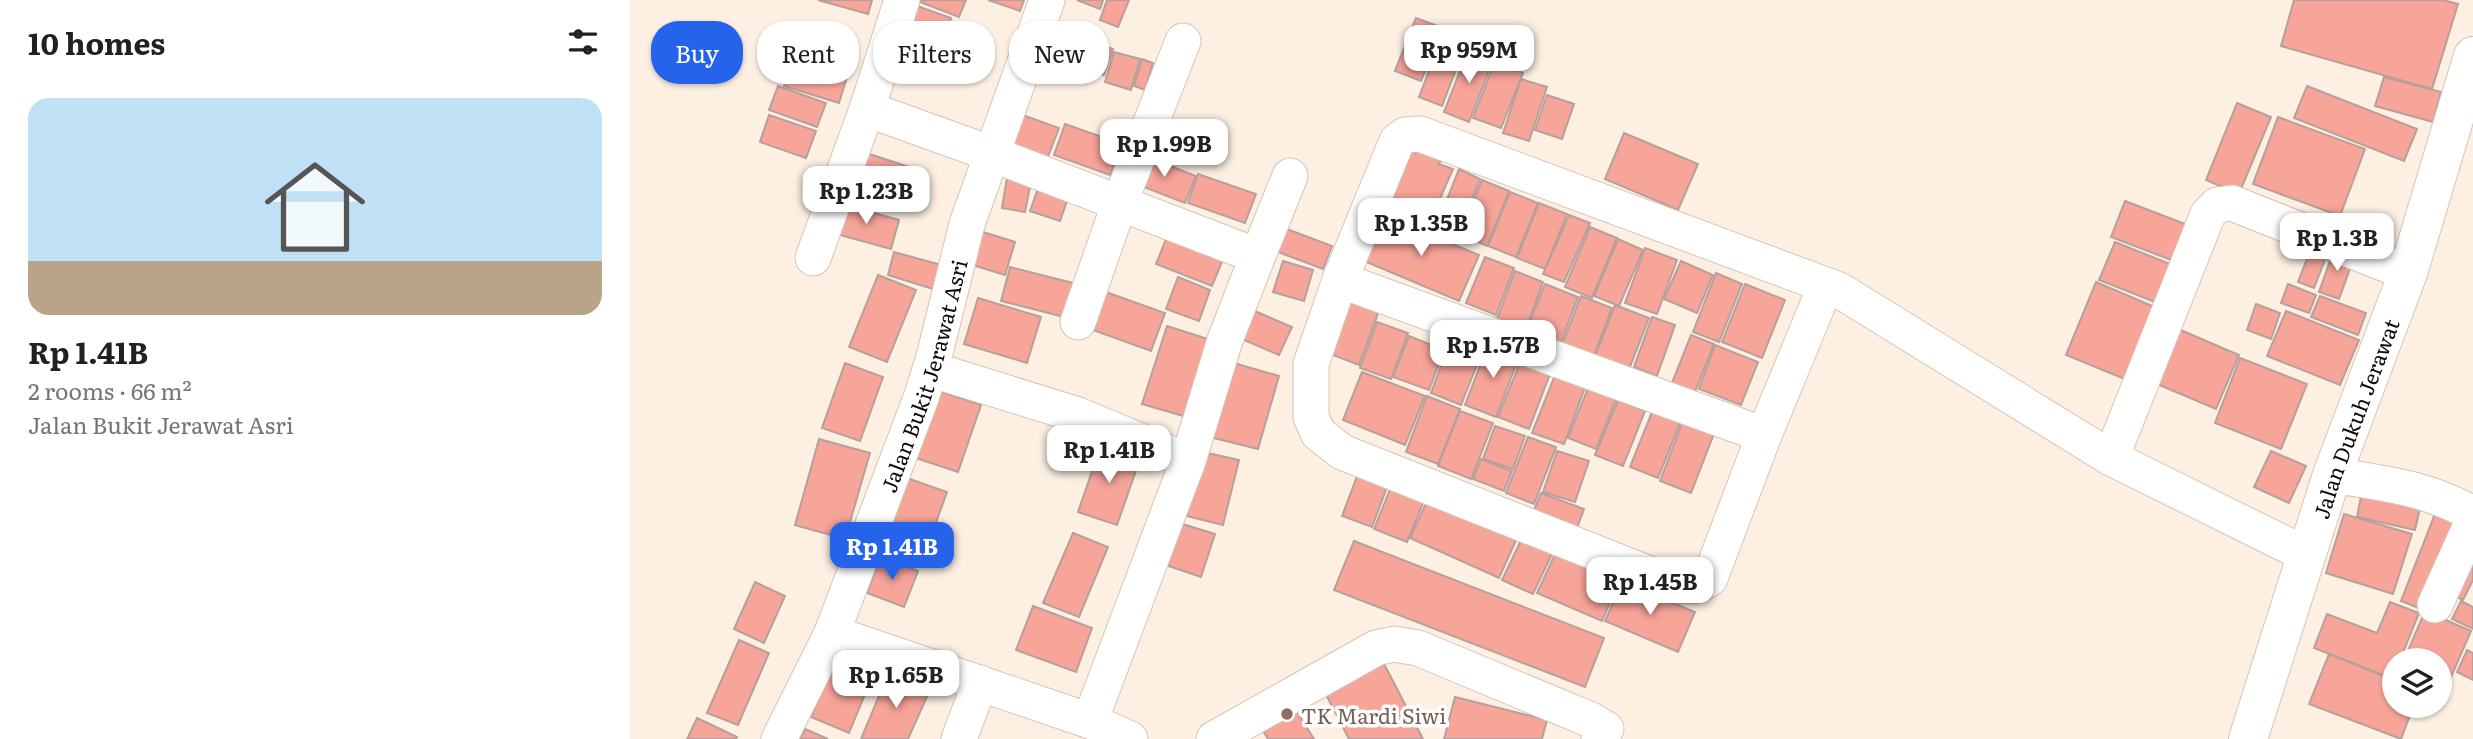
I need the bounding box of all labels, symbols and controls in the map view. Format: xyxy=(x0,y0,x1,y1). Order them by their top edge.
text: 10 homes xyxy=(28,20,165,64)
chip: Buy xyxy=(651,21,743,84)
chip: Rent xyxy=(757,21,859,84)
chip: Filters xyxy=(873,21,995,84)
chip: New xyxy=(1009,21,1109,84)
icon: filters xyxy=(564,23,602,61)
pin: Rp 959M xyxy=(1404,25,1534,85)
text: Rp 959M xyxy=(1420,31,1518,65)
pin: Rp 1.99B xyxy=(1092,120,1236,179)
text: Rp 1.99B xyxy=(1116,125,1212,159)
icon: home xyxy=(252,144,378,270)
pin: Rp 1.23B xyxy=(794,166,938,226)
text: Rp 1.23B xyxy=(819,172,913,206)
pin: Rp 1.35B xyxy=(1349,198,1493,258)
text: Rp 1.35B xyxy=(1374,204,1468,238)
pin: Rp 1.3B xyxy=(2272,214,2402,273)
text: Rp 1.3B xyxy=(2296,219,2378,253)
street label: Jalan Bukit Jerawat Asri xyxy=(871,256,973,496)
street label: Jalan Dukuh Jerawat xyxy=(2304,313,2405,522)
pin: Rp 1.57B xyxy=(1421,320,1565,380)
text: Rp 1.57B xyxy=(1446,326,1540,360)
text: Rp 1.41B xyxy=(28,329,148,373)
text: 2 rooms · 66 m² xyxy=(28,373,192,407)
text: Jalan Bukit Jerawat Asri xyxy=(28,407,294,441)
pin: Rp 1.41B xyxy=(1037,426,1181,485)
text: Rp 1.41B xyxy=(1063,431,1155,465)
pin: Rp 1.41B xyxy=(820,522,964,582)
text: Rp 1.41B xyxy=(846,528,938,562)
pin: Rp 1.45B xyxy=(1578,558,1722,617)
text: Rp 1.45B xyxy=(1602,563,1698,597)
map controls xyxy=(2382,648,2452,718)
button: layers xyxy=(2382,648,2452,718)
pin: Rp 1.65B xyxy=(824,650,968,710)
text: Rp 1.65B xyxy=(848,656,944,690)
place label: TK Mardi Siwi xyxy=(1301,699,1446,730)
marker: TK Mardi Siwi xyxy=(1279,706,1295,722)

